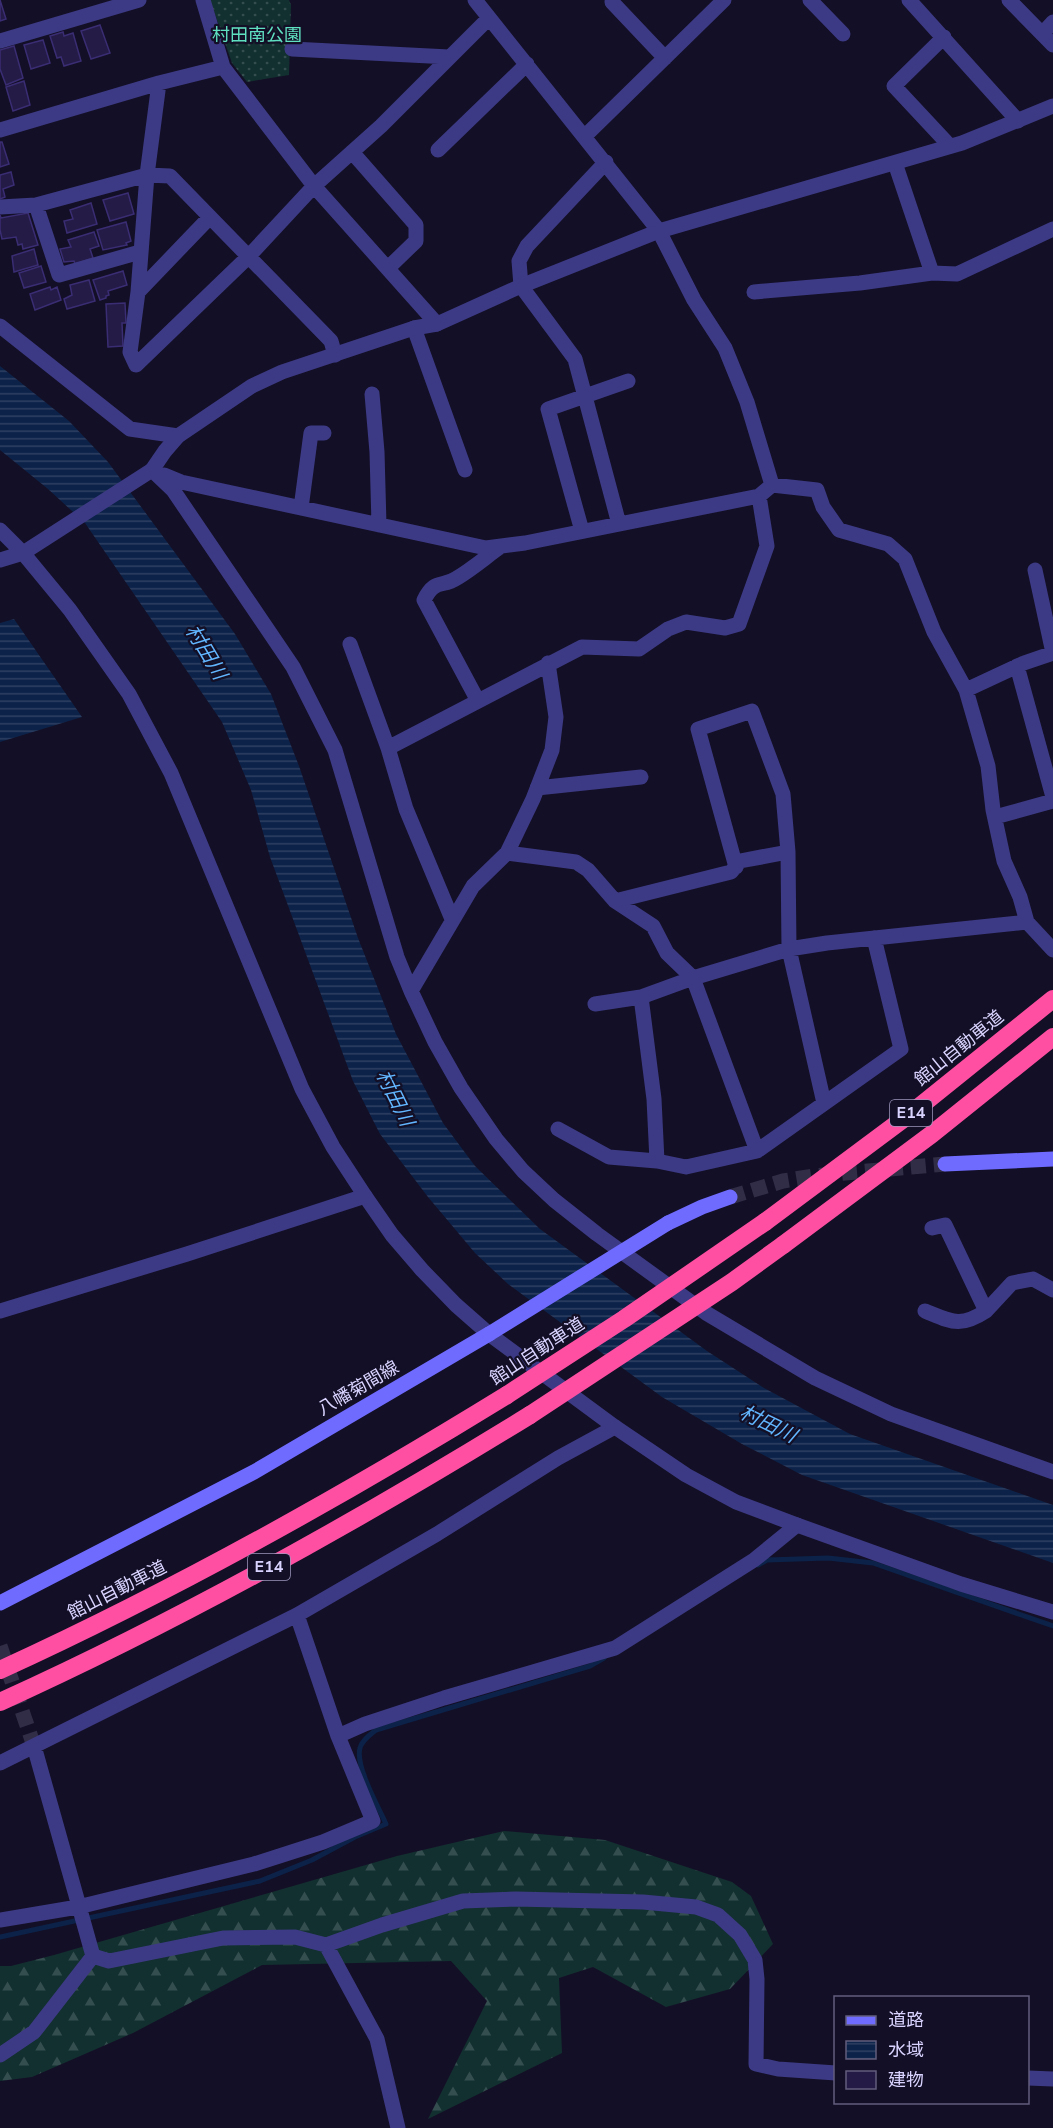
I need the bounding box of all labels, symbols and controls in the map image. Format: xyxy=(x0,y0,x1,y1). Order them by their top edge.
park label: 村田南公園 xyxy=(212,23,302,47)
water label: 村田川 xyxy=(179,619,234,686)
street label: 館山自動車道 xyxy=(909,1005,1009,1091)
water label: 村田川 xyxy=(370,1065,421,1133)
road number: E14 xyxy=(890,1100,932,1126)
street label: 館山自動車道 xyxy=(485,1312,589,1390)
street label: 八幡菊間線 xyxy=(313,1355,403,1421)
water label: 村田川 xyxy=(735,1399,803,1450)
road number: E14 xyxy=(248,1554,290,1580)
street label: 館山自動車道 xyxy=(63,1555,171,1625)
legend xyxy=(834,1996,1029,2104)
text: 道路 xyxy=(888,2008,924,2032)
text: 水域 xyxy=(888,2038,924,2062)
text: 建物 xyxy=(888,2068,924,2092)

